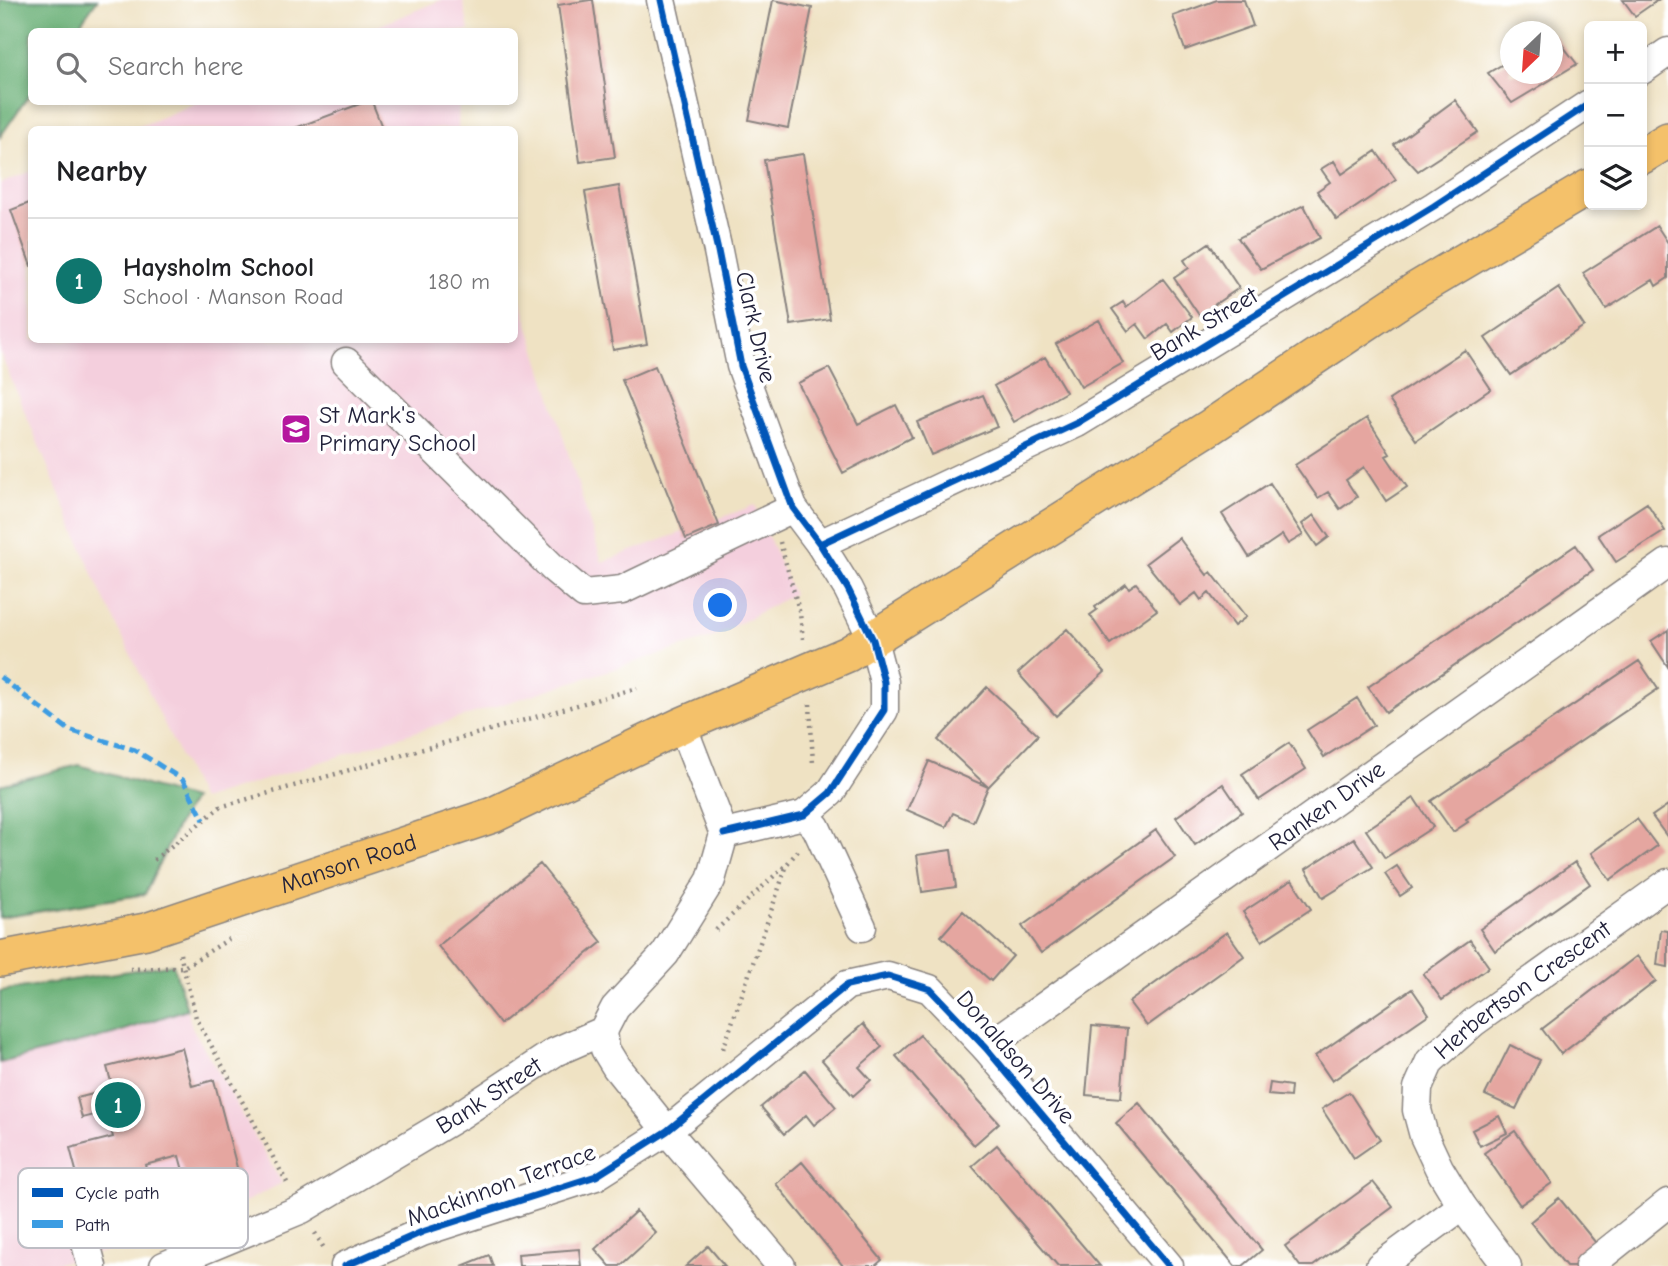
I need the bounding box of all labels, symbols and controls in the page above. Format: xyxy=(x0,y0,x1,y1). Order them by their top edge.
north arrow xyxy=(1500,21,1563,84)
map controls xyxy=(1584,21,1647,210)
button: + xyxy=(1584,21,1647,84)
search box xyxy=(28,28,518,105)
icon: search xyxy=(52,48,90,86)
text: Search here xyxy=(108,52,243,82)
button: − xyxy=(1584,84,1647,147)
button: layers xyxy=(1584,147,1647,210)
text: Nearby xyxy=(56,154,147,189)
text: Haysholm School xyxy=(123,253,314,283)
text: 1 xyxy=(74,268,84,295)
text: 180 m xyxy=(428,268,490,295)
street label: Clark Drive xyxy=(730,269,782,385)
street label: Bank Street xyxy=(1145,280,1264,367)
text: School · Manson Road xyxy=(123,283,343,310)
place label: St Mark's Primary School xyxy=(319,401,476,457)
school or university icon: St Mark's Primary School xyxy=(279,412,313,446)
your location xyxy=(703,588,737,622)
street label: Ranken Drive xyxy=(1263,755,1390,857)
street label: Manson Road xyxy=(277,828,420,899)
street label: Herbertson Crescent xyxy=(1428,914,1617,1065)
street label: Donaldson Drive xyxy=(951,985,1081,1129)
street label: Bank Street xyxy=(431,1050,548,1140)
pin: 1 xyxy=(95,1079,141,1131)
street label: Mackinnon Terrace xyxy=(403,1138,599,1232)
legend xyxy=(18,1168,248,1248)
text: Cycle path xyxy=(75,1182,160,1204)
text: Path xyxy=(75,1214,110,1236)

